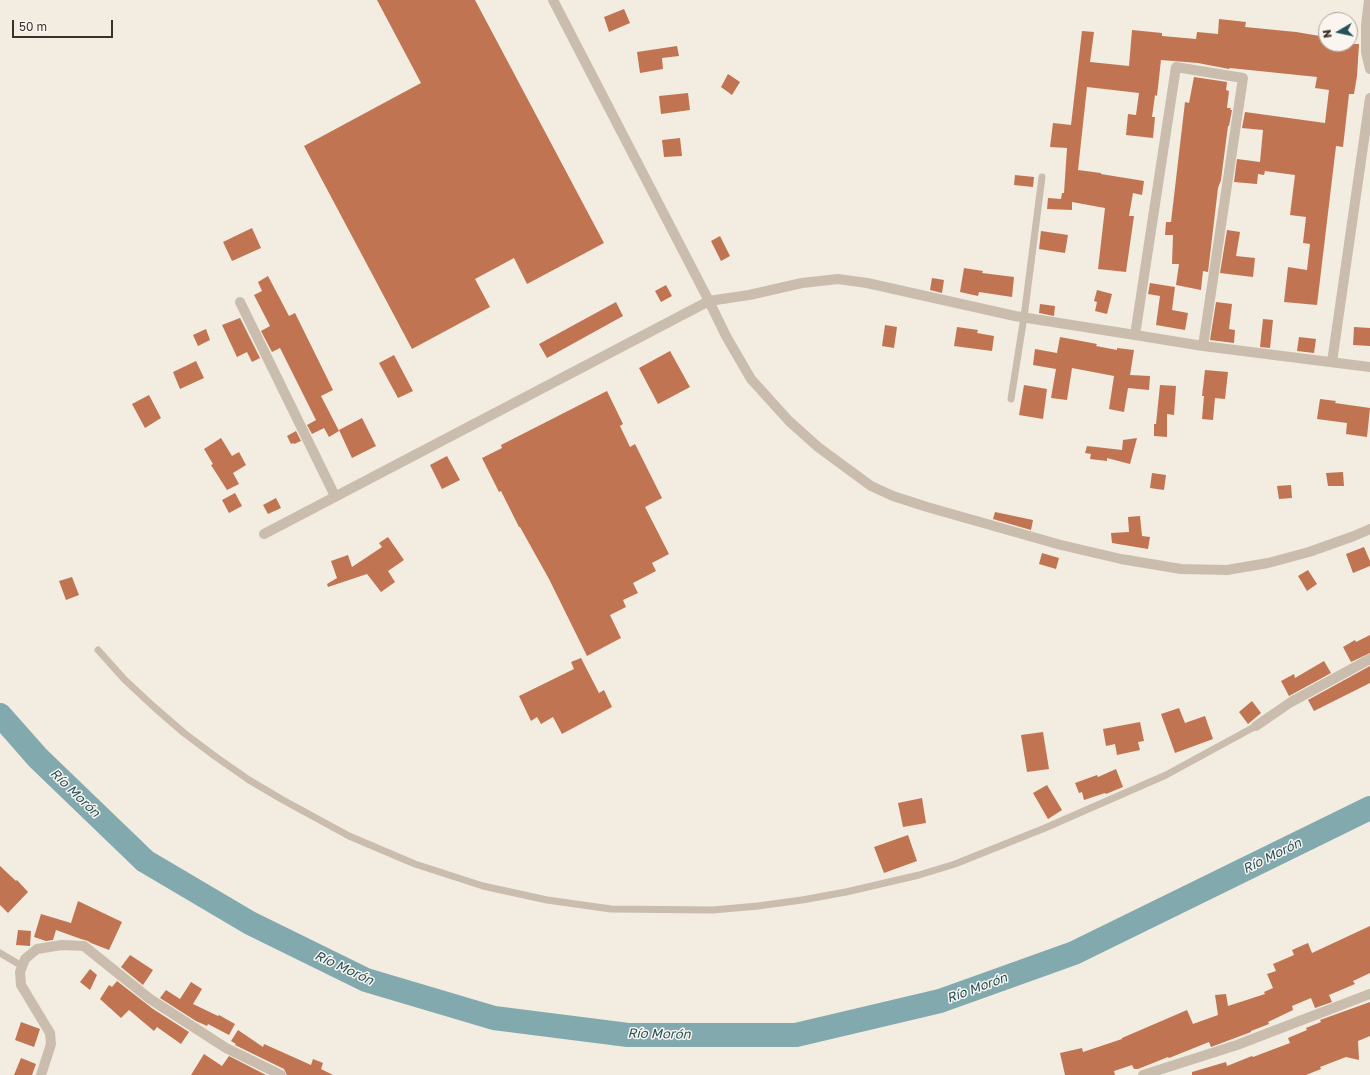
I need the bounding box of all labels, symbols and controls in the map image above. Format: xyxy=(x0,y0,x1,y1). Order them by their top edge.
scale bar xyxy=(14,12,115,38)
north arrow xyxy=(1318,12,1358,52)
text: 50 m xyxy=(19,19,47,34)
text: N xyxy=(1320,29,1334,39)
water label: Río Morón xyxy=(47,765,103,821)
water label: Río Morón xyxy=(1240,835,1304,877)
water label: Río Morón xyxy=(312,948,376,988)
water label: Río Morón xyxy=(945,970,1009,1006)
water label: Río Morón xyxy=(627,1026,691,1042)

